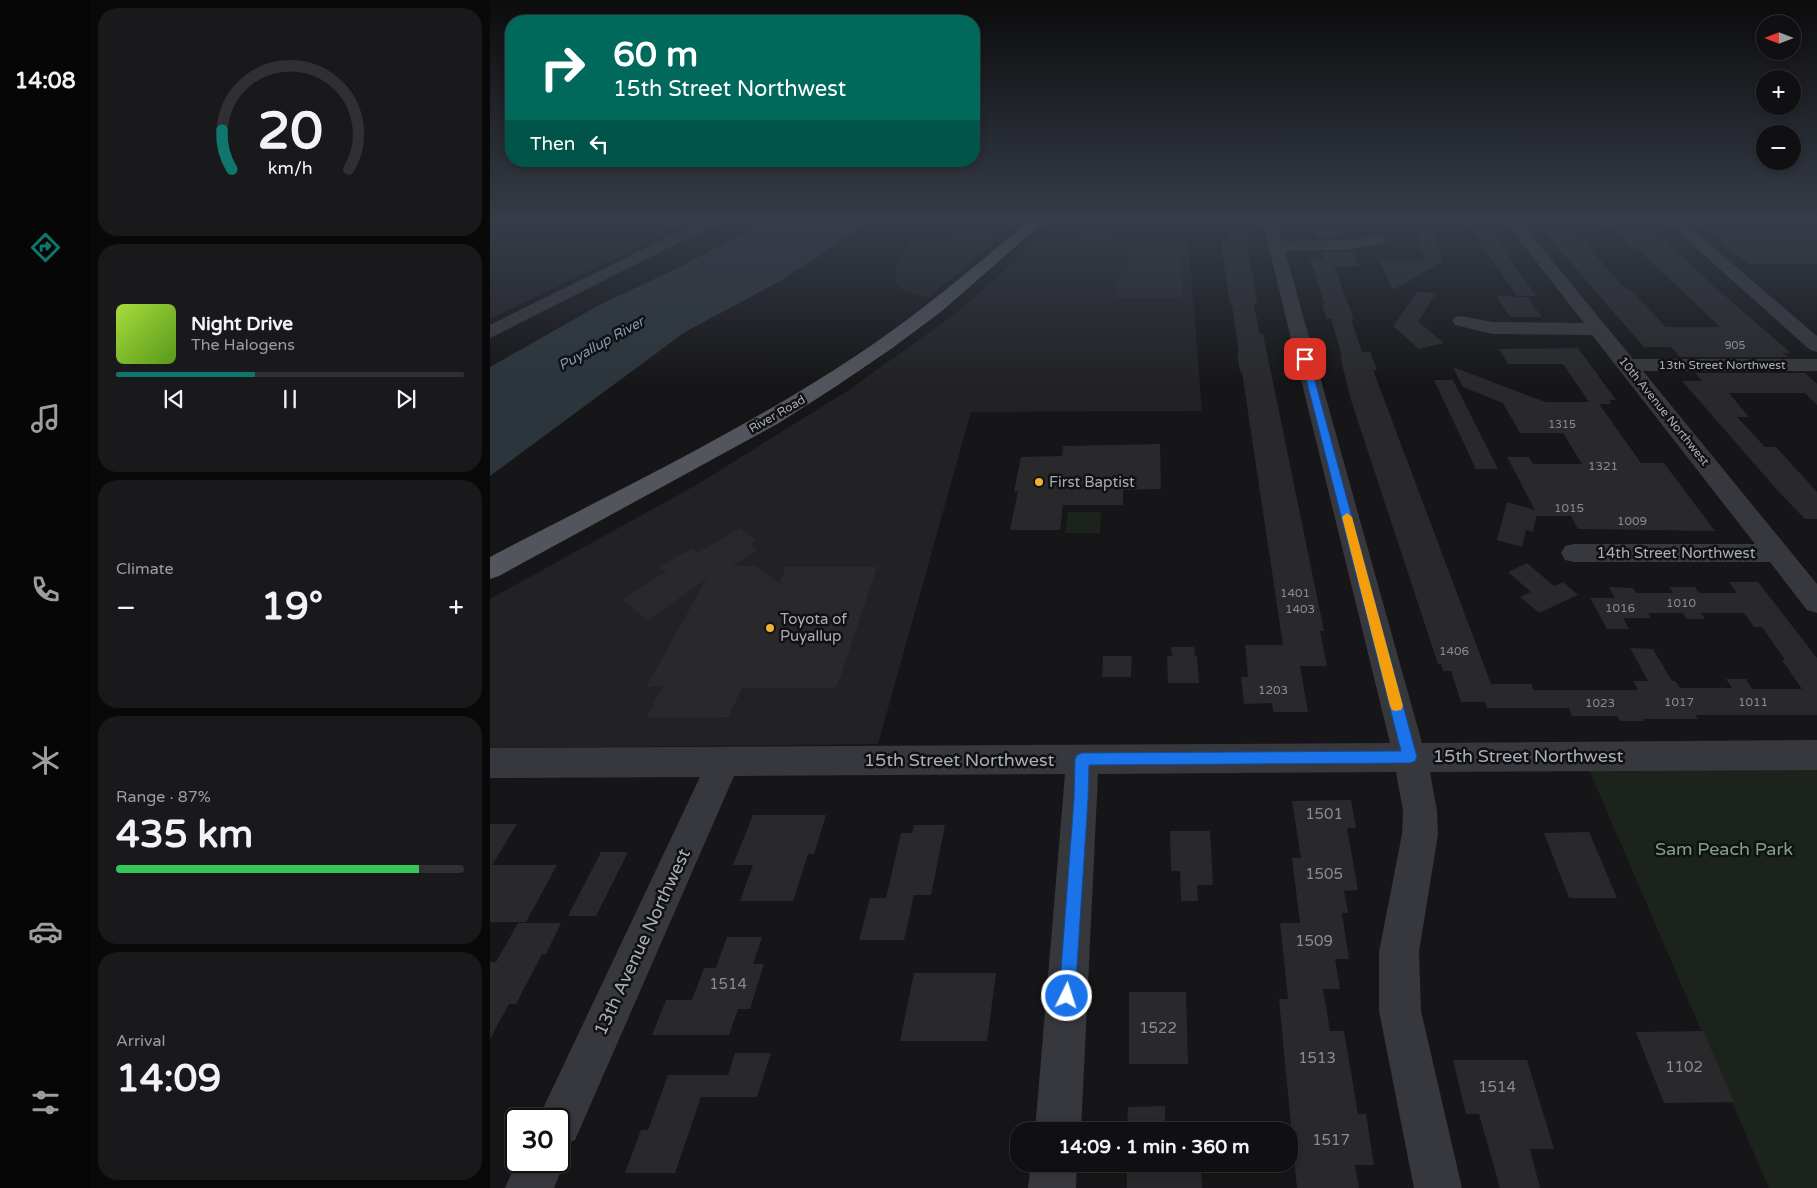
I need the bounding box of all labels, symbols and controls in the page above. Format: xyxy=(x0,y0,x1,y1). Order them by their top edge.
north arrow xyxy=(1756,15,1801,60)
map controls xyxy=(1756,15,1801,170)
text: 60 m xyxy=(613,34,698,76)
icon: right xyxy=(530,35,595,100)
text: 14:08 xyxy=(15,68,75,94)
button: + xyxy=(1756,70,1801,115)
text: 15th Street Northwest xyxy=(613,76,846,102)
text: 20 xyxy=(257,100,323,163)
button: − xyxy=(1756,125,1801,170)
icon: left xyxy=(585,130,613,158)
text: Then xyxy=(530,133,575,155)
text: km/h xyxy=(268,158,312,179)
icon: directions xyxy=(28,230,63,265)
water label: Puyallup River xyxy=(556,312,648,374)
text: Night Drive xyxy=(191,313,293,335)
text: The Halogens xyxy=(191,335,295,355)
pin xyxy=(1284,338,1326,380)
house number: 905 xyxy=(1725,339,1745,352)
icon: arrive xyxy=(1291,345,1319,373)
street label: 10th Avenue Northwest xyxy=(1616,354,1712,468)
street label: 13th Street Northwest xyxy=(1658,358,1786,372)
icon: previous xyxy=(160,385,188,413)
icon: pause xyxy=(276,385,304,413)
icon: next xyxy=(392,385,420,413)
street label: River Road xyxy=(746,392,808,436)
icon: music xyxy=(28,401,63,436)
house number: 1315 xyxy=(1548,418,1576,431)
house number: 1321 xyxy=(1588,459,1618,473)
place label: First Baptist xyxy=(1049,473,1135,491)
marker: First Baptist xyxy=(1033,476,1045,488)
house number: 1015 xyxy=(1554,501,1584,515)
house number: 1009 xyxy=(1617,514,1647,528)
street label: 14th Street Northwest xyxy=(1597,544,1756,562)
text: Climate xyxy=(116,559,174,579)
icon: phone xyxy=(28,572,63,607)
text: 19° xyxy=(261,584,323,630)
house number: 1401 xyxy=(1280,586,1310,600)
text: − xyxy=(116,591,136,625)
text: + xyxy=(448,591,464,625)
house number: 1010 xyxy=(1666,596,1697,610)
house number: 1016 xyxy=(1605,601,1635,615)
house number: 1403 xyxy=(1285,602,1315,616)
place label: Toyota of Puyallup xyxy=(780,610,847,645)
marker: Toyota of Puyallup xyxy=(764,622,776,634)
house number: 1406 xyxy=(1439,644,1469,658)
house number: 1203 xyxy=(1258,683,1288,697)
house number: 1017 xyxy=(1664,695,1694,709)
house number: 1011 xyxy=(1738,695,1768,709)
house number: 1023 xyxy=(1585,696,1615,710)
icon: climate xyxy=(28,743,63,778)
street label: 15th Street Northwest xyxy=(1433,745,1623,767)
street label: 15th Street Northwest xyxy=(864,749,1054,771)
text: Range · 87% xyxy=(116,787,211,807)
house number: 1501 xyxy=(1305,805,1343,823)
text: 435 km xyxy=(116,812,253,858)
park label: Sam Peach Park xyxy=(1655,838,1793,860)
street label: 13th Avenue Northwest xyxy=(589,845,695,1039)
house number: 1505 xyxy=(1305,865,1343,883)
icon: car xyxy=(28,914,63,949)
house number: 1509 xyxy=(1295,932,1333,950)
position arrow xyxy=(1040,969,1092,1021)
house number: 1514 xyxy=(709,975,747,993)
house number: 1522 xyxy=(1139,1019,1177,1037)
text: Arrival xyxy=(116,1031,165,1051)
house number: 1513 xyxy=(1298,1049,1336,1067)
text: 14:09 xyxy=(116,1056,221,1102)
house number: 1102 xyxy=(1665,1058,1703,1076)
house number: 1514 xyxy=(1478,1078,1516,1096)
icon: filters xyxy=(28,1085,63,1120)
speed limit sign: 30 xyxy=(505,1108,570,1173)
house number: 1517 xyxy=(1312,1131,1350,1149)
text: 14:09 · 1 min · 360 m xyxy=(1058,1136,1250,1158)

